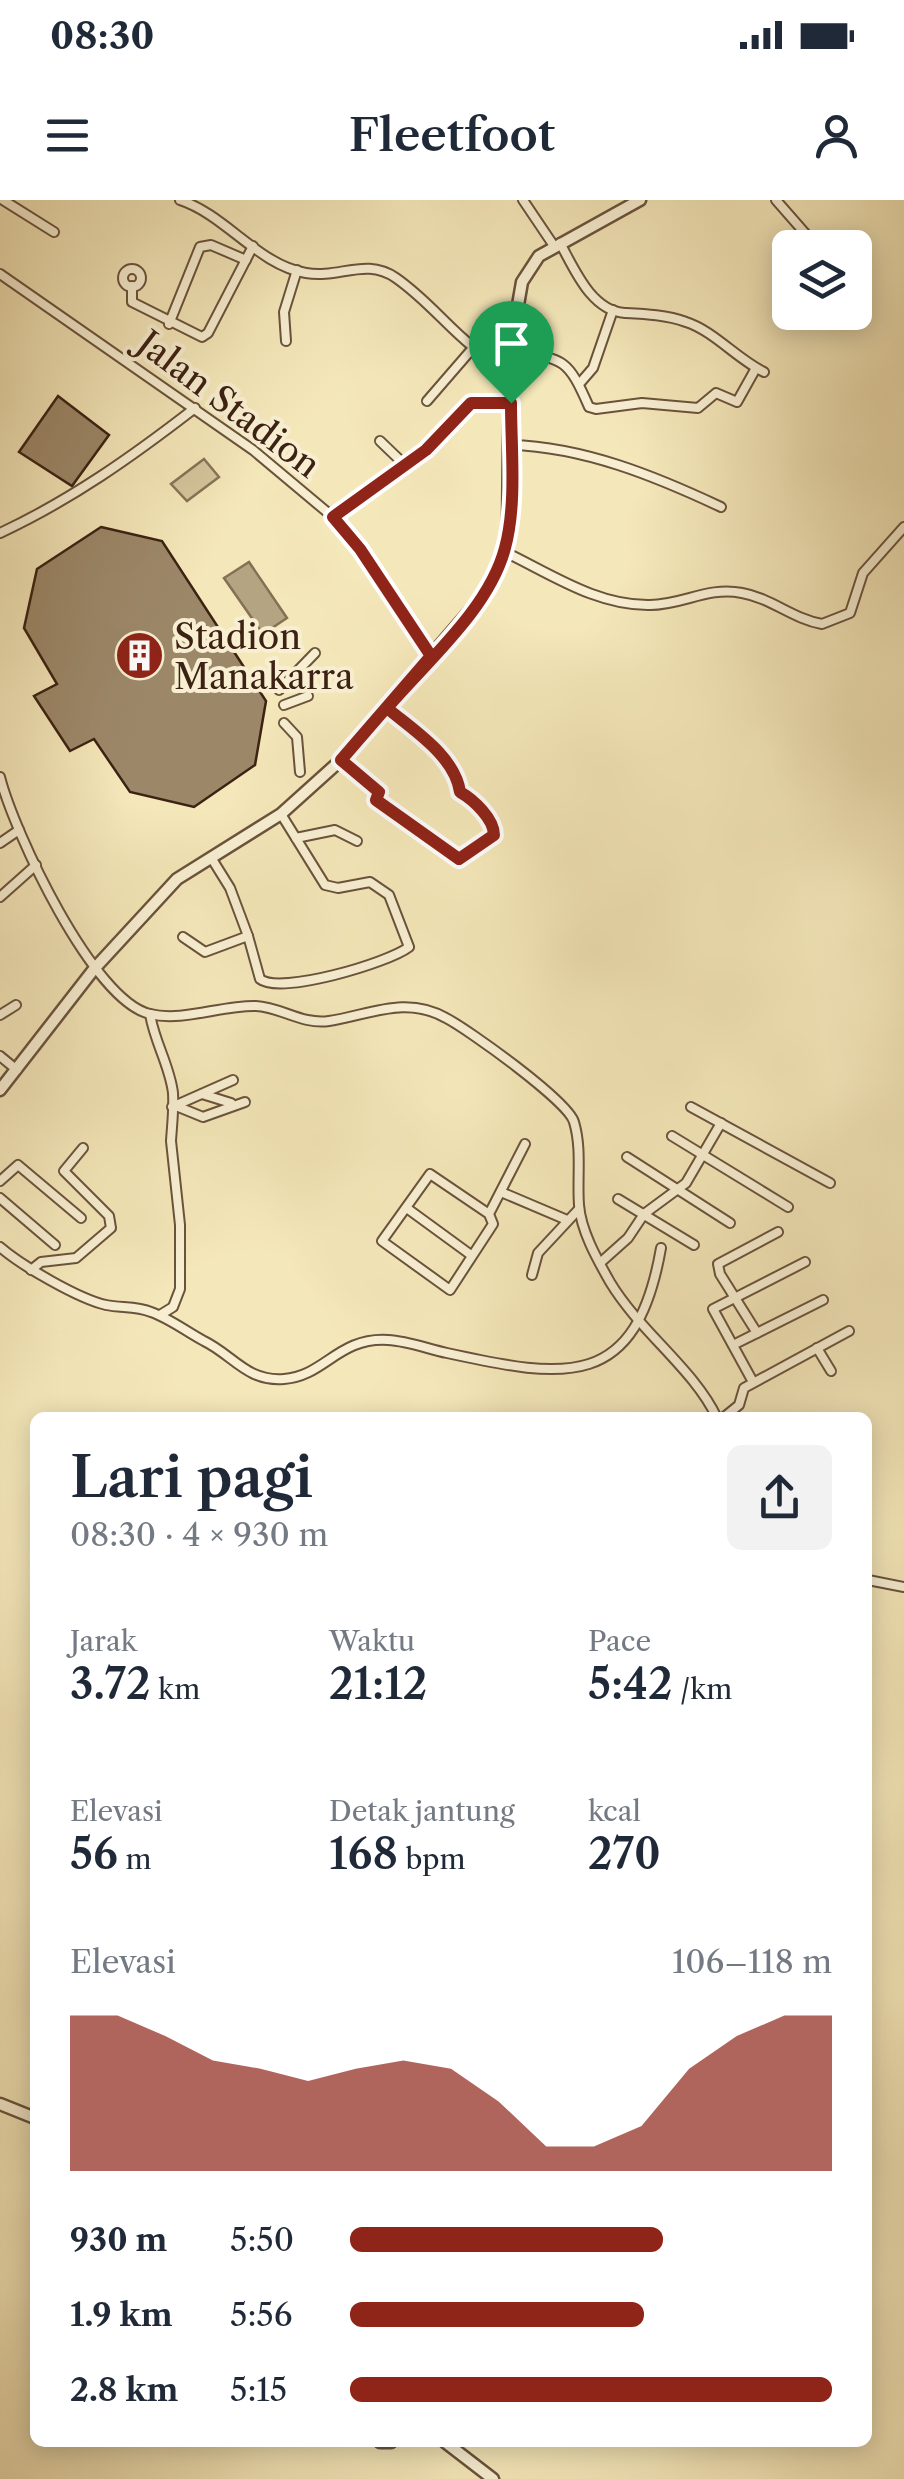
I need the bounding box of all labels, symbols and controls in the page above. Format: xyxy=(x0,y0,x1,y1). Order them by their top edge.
text: 08:30 xyxy=(50,12,155,59)
text: Fleetfoot xyxy=(349,107,555,163)
icon: menu xyxy=(40,108,95,163)
icon: person xyxy=(809,108,864,163)
map controls xyxy=(772,230,872,330)
button: layers xyxy=(772,230,872,330)
pin xyxy=(469,301,554,404)
icon: arrive xyxy=(484,316,539,371)
street label: Jalan Stadion xyxy=(125,318,329,487)
place label: Stadion Manakarra xyxy=(174,615,354,698)
building icon: Stadion Manakarra xyxy=(113,630,165,682)
text: Lari pagi xyxy=(70,1444,313,1511)
button: share xyxy=(727,1445,832,1550)
text: 08:30 · 4 × 930 m xyxy=(70,1515,328,1554)
text: Jarak xyxy=(70,1624,137,1658)
text: Waktu xyxy=(329,1624,415,1658)
text: Pace xyxy=(588,1624,651,1658)
text: 3.72 xyxy=(70,1658,151,1710)
text: 21:12 xyxy=(329,1658,427,1710)
text: 5:42 xyxy=(588,1658,673,1710)
text: km xyxy=(151,1672,200,1706)
text: /km xyxy=(673,1672,732,1706)
text: Elevasi xyxy=(70,1794,163,1828)
text: Detak jantung xyxy=(329,1794,515,1828)
text: kcal xyxy=(588,1794,641,1828)
text: 56 xyxy=(70,1828,118,1880)
text: 168 xyxy=(329,1828,398,1880)
text: 270 xyxy=(588,1828,661,1880)
text: m xyxy=(118,1842,152,1876)
text: bpm xyxy=(398,1842,466,1876)
text: Elevasi xyxy=(70,1942,176,1981)
text: 106–118 m xyxy=(672,1942,832,1981)
text: 930 m xyxy=(70,2220,167,2259)
text: 5:50 xyxy=(230,2220,294,2259)
text: 1.9 km xyxy=(70,2295,173,2334)
text: 5:56 xyxy=(230,2295,292,2334)
text: 2.8 km xyxy=(70,2370,178,2409)
text: 5:15 xyxy=(230,2370,287,2409)

